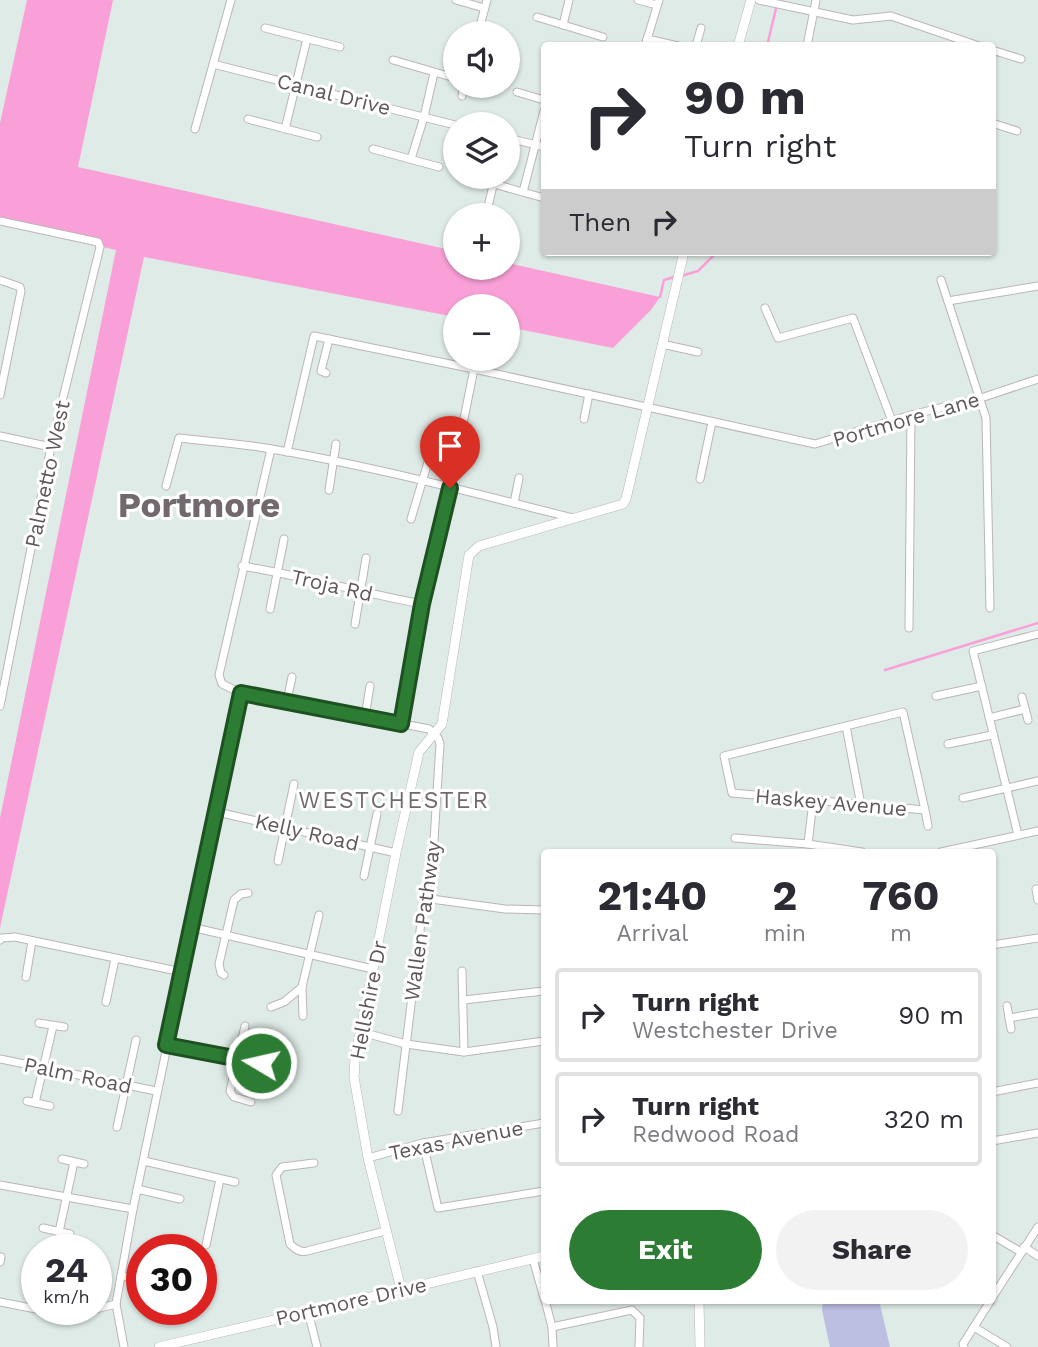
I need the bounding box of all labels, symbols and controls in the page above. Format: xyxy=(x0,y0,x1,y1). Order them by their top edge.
map controls xyxy=(443,21,520,371)
button: sound xyxy=(443,21,520,98)
street label: Canal Drive xyxy=(275,68,393,120)
text: 90 m xyxy=(684,68,806,126)
icon: right xyxy=(569,70,660,161)
button: layers xyxy=(443,112,520,189)
text: Turn right xyxy=(684,127,836,165)
button: + xyxy=(443,203,520,280)
icon: right xyxy=(645,203,683,241)
text: Then xyxy=(569,207,631,237)
button: − xyxy=(443,294,520,371)
street label: Portmore Lane xyxy=(830,386,982,452)
street label: Palmetto West xyxy=(19,398,75,550)
pin xyxy=(420,416,480,488)
icon: arrive xyxy=(431,427,469,465)
district label: Portmore xyxy=(118,484,280,526)
street label: Troja Rd xyxy=(289,563,375,607)
street label: Haskey Avenue xyxy=(754,783,908,821)
district label: WESTCHESTER xyxy=(298,787,490,814)
street label: Kelly Road xyxy=(253,808,361,856)
street label: Wallen Pathway xyxy=(398,839,446,1003)
text: 21:40 xyxy=(597,871,707,920)
text: 2 xyxy=(772,871,797,920)
text: 760 xyxy=(862,871,940,920)
text: Arrival xyxy=(616,920,688,947)
text: min xyxy=(764,920,806,947)
text: m xyxy=(890,920,912,947)
street label: Hellshire Dr xyxy=(344,938,392,1062)
text: Turn right xyxy=(632,987,759,1017)
icon: right xyxy=(573,996,611,1034)
text: 90 m xyxy=(898,1000,964,1030)
text: Westchester Drive xyxy=(632,1017,838,1044)
position arrow xyxy=(224,1026,298,1100)
street label: Palm Road xyxy=(22,1051,134,1099)
text: Turn right xyxy=(632,1091,759,1121)
icon: right xyxy=(573,1100,611,1138)
text: 320 m xyxy=(884,1104,964,1134)
street label: Texas Avenue xyxy=(387,1115,525,1165)
text: Redwood Road xyxy=(632,1121,799,1148)
button: Exit xyxy=(569,1210,762,1290)
button: Share xyxy=(776,1210,968,1290)
speed limit sign: 30 xyxy=(126,1234,217,1325)
text: 24 xyxy=(45,1249,88,1291)
street label: Portmore Drive xyxy=(273,1271,429,1331)
text: km/h xyxy=(43,1286,90,1307)

